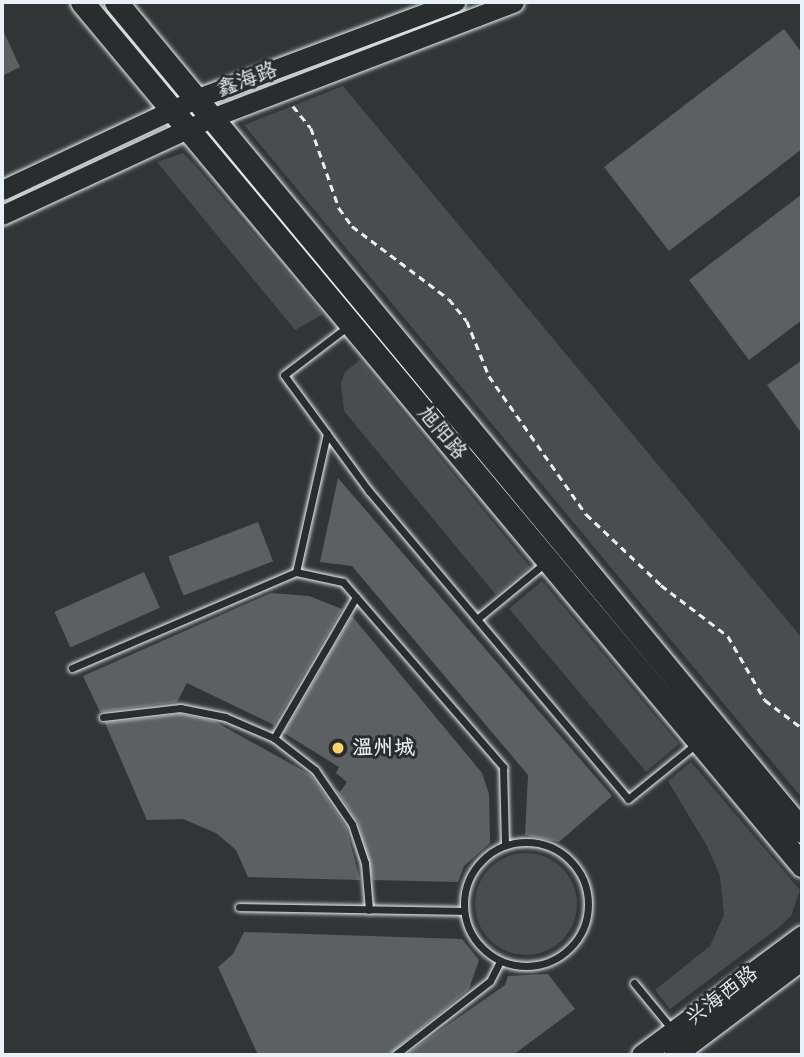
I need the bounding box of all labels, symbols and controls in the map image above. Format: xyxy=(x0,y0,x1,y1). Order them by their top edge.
street label: 鑫海路 xyxy=(213,57,281,103)
street label: 旭阳路 xyxy=(412,401,472,465)
place label: 温州城 xyxy=(352,735,415,761)
marker: 温州城 xyxy=(330,740,346,756)
street label: 兴海西路 xyxy=(681,961,763,1031)

